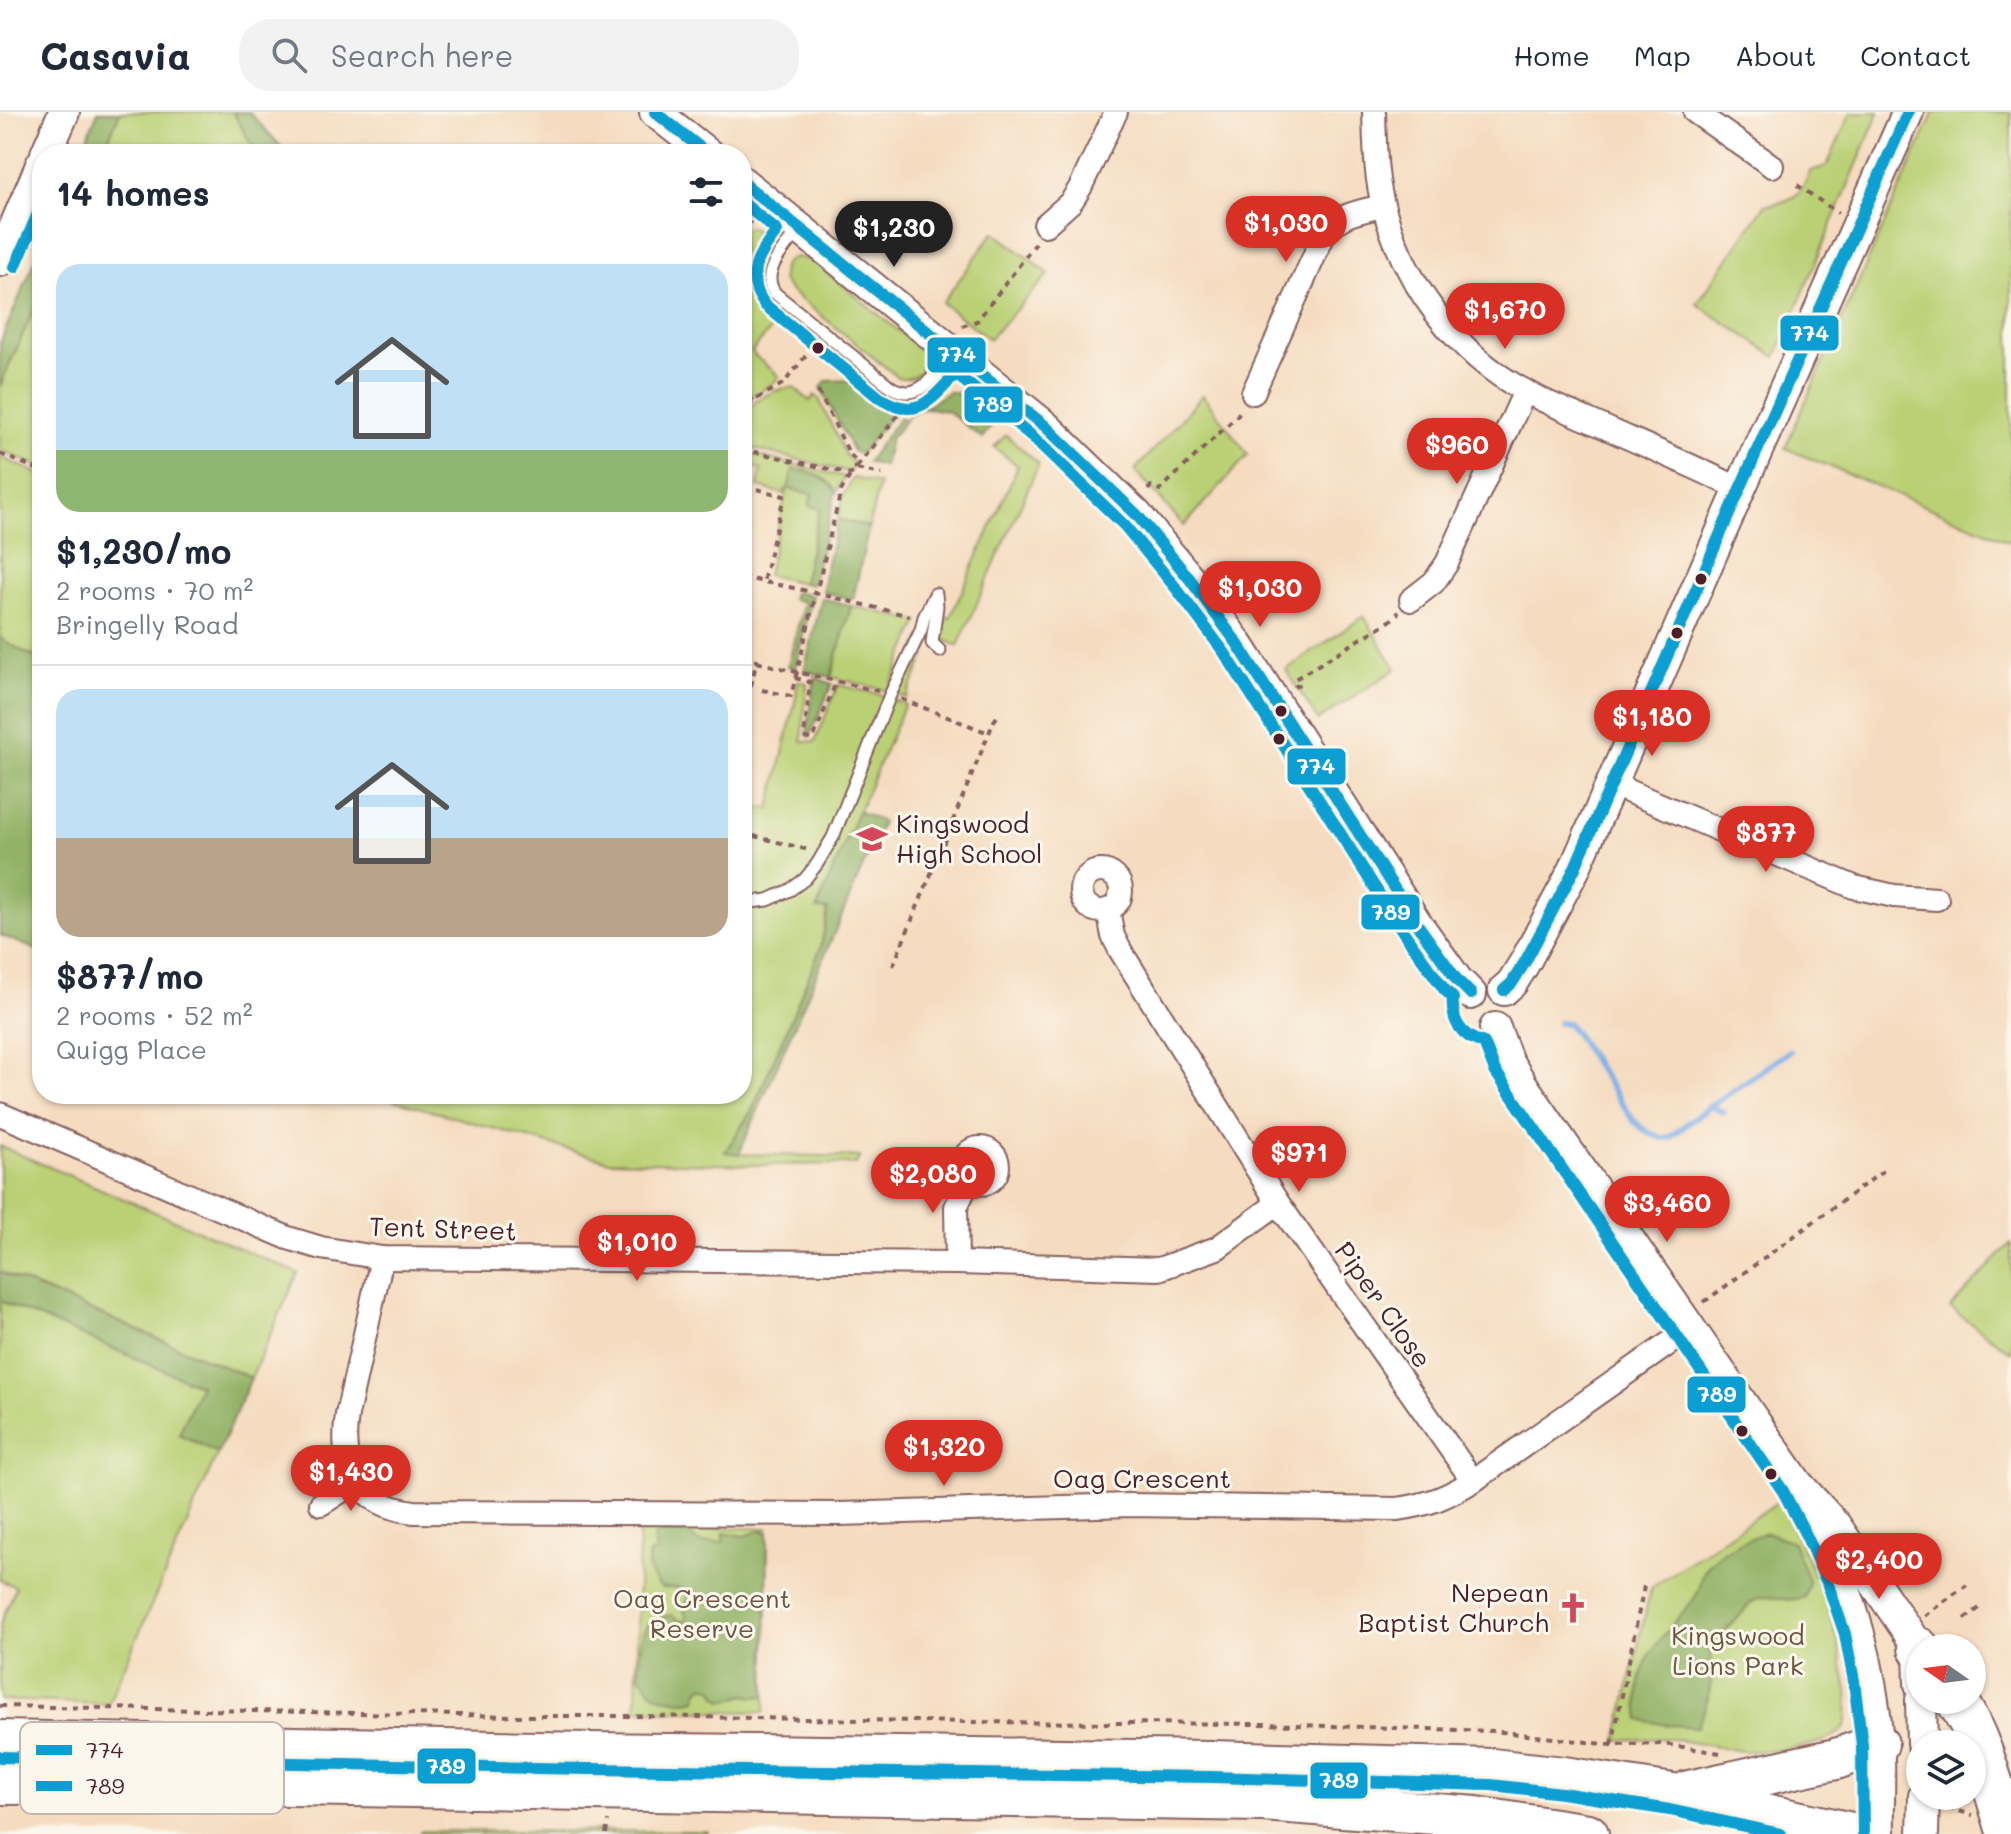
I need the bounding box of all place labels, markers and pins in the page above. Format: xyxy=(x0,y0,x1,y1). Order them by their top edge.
pin: $1,030 xyxy=(1221,196,1351,264)
pin: $1,230 xyxy=(829,201,959,269)
pin: $1,670 xyxy=(1440,283,1570,351)
unlabelled marker xyxy=(810,340,826,356)
pin: $960 xyxy=(1410,418,1504,486)
pin: $1,030 xyxy=(1195,561,1325,629)
unlabelled marker xyxy=(1693,571,1709,587)
unlabelled marker xyxy=(1669,625,1685,641)
pin: $1,180 xyxy=(1587,690,1717,758)
unlabelled marker xyxy=(1273,703,1289,719)
unlabelled marker xyxy=(1271,731,1287,747)
place label: Kingswood High School xyxy=(896,806,1043,870)
pin: $877 xyxy=(1719,806,1813,874)
school or university icon: Kingswood High School xyxy=(855,822,889,856)
pin: $971 xyxy=(1252,1126,1346,1194)
pin: $2,080 xyxy=(868,1147,998,1215)
pin: $3,460 xyxy=(1602,1176,1732,1244)
pin: $1,010 xyxy=(572,1215,702,1283)
pin: $1,320 xyxy=(879,1420,1009,1488)
unlabelled marker xyxy=(1734,1423,1750,1439)
pin: $1,430 xyxy=(286,1445,416,1513)
unlabelled marker xyxy=(1763,1466,1779,1482)
pin: $2,400 xyxy=(1814,1533,1944,1601)
place label: Nepean Baptist Church xyxy=(1358,1575,1549,1639)
church icon: Nepean Baptist Church xyxy=(1556,1591,1590,1625)

